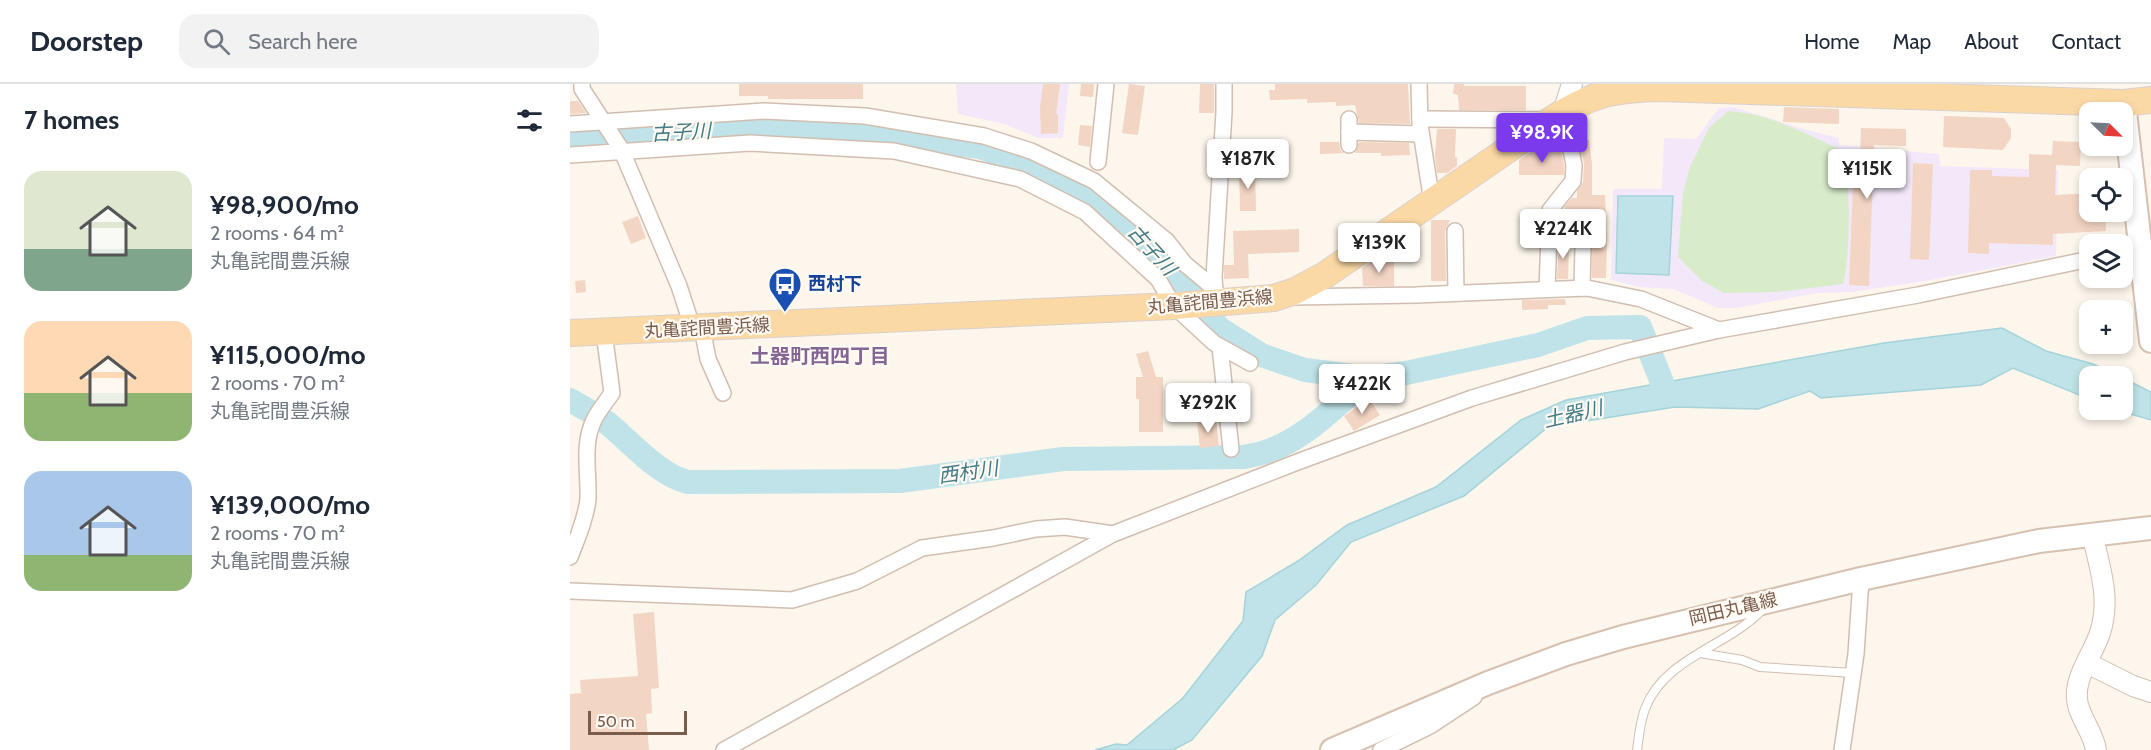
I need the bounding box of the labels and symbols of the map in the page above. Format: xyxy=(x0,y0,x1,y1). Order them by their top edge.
north arrow xyxy=(2079,102,2133,156)
pin: ¥98.9K xyxy=(1493,113,1591,164)
water label: 古子川 xyxy=(650,118,714,146)
pin: ¥187K xyxy=(1206,139,1290,190)
pin: ¥115K xyxy=(1825,149,1909,200)
pin: ¥224K xyxy=(1521,209,1605,260)
water label: 古子川 xyxy=(1123,220,1182,282)
pin: ¥139K xyxy=(1337,223,1421,274)
bus stop icon: 西村下 xyxy=(767,266,803,313)
place label: 西村下 xyxy=(808,273,862,295)
street label: 丸亀詫間豊浜線 xyxy=(1146,286,1274,318)
street label: 丸亀詫間豊浜線 xyxy=(644,314,770,342)
district label: 土器町西四丁目 xyxy=(750,344,890,368)
pin: ¥422K xyxy=(1320,364,1404,415)
pin: ¥292K xyxy=(1166,383,1250,434)
water label: 土器川 xyxy=(1541,395,1607,432)
water label: 西村川 xyxy=(937,456,1001,488)
street label: 岡田丸亀線 xyxy=(1687,588,1779,630)
scale bar xyxy=(588,708,687,736)

